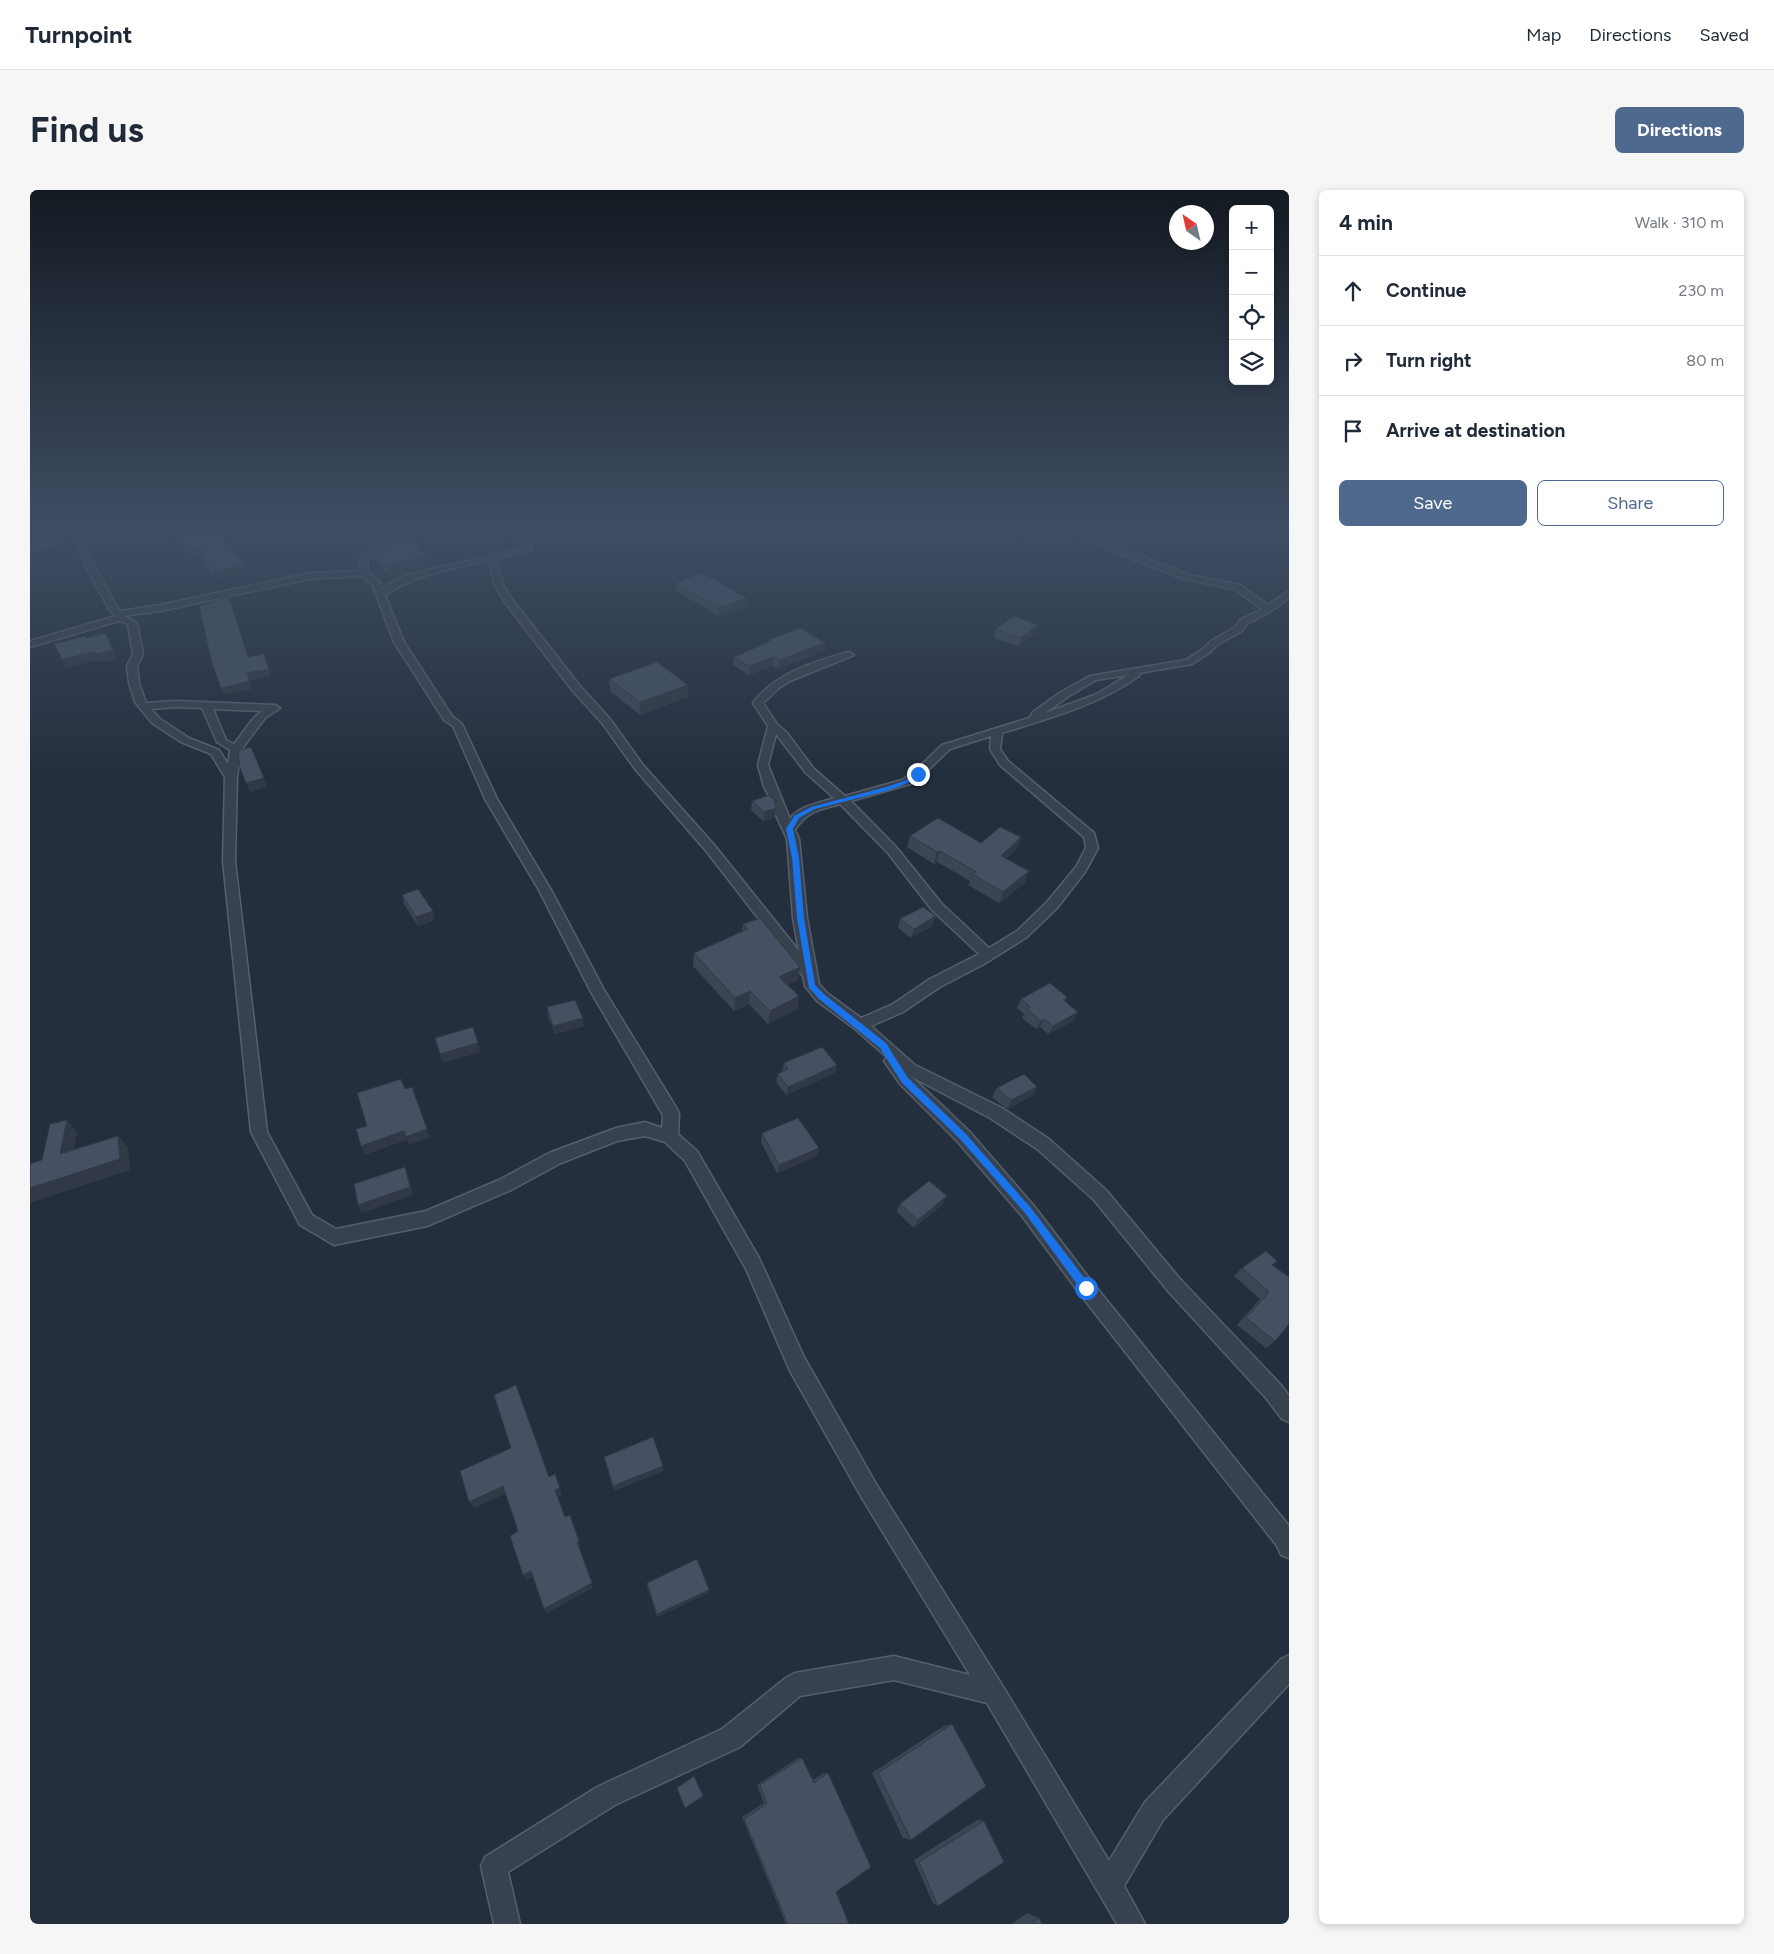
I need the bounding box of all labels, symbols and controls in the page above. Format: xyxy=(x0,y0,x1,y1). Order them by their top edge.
text: Turnpoint xyxy=(25,20,132,49)
text: Map xyxy=(1526,24,1561,46)
text: Directions xyxy=(1589,24,1671,46)
text: Saved xyxy=(1699,24,1749,46)
button: Directions xyxy=(1615,107,1744,153)
text: Find us xyxy=(30,109,144,151)
north arrow xyxy=(1169,205,1214,250)
map controls xyxy=(1229,205,1274,385)
button: + xyxy=(1229,205,1274,250)
text: 4 min xyxy=(1339,210,1393,235)
text: Walk · 310 m xyxy=(1635,213,1724,232)
button: − xyxy=(1229,250,1274,295)
icon: ahead xyxy=(1339,277,1367,305)
text: Continue xyxy=(1386,279,1466,302)
text: 230 m xyxy=(1679,281,1724,300)
button: locate xyxy=(1229,295,1274,340)
button: layers xyxy=(1229,340,1274,385)
icon: right xyxy=(1339,347,1367,375)
text: Turn right xyxy=(1386,349,1472,372)
text: 80 m xyxy=(1686,351,1724,370)
icon: arrive xyxy=(1339,417,1367,445)
text: Arrive at destination xyxy=(1386,419,1565,442)
button: Save xyxy=(1339,480,1527,526)
button: Share xyxy=(1537,480,1724,526)
route end xyxy=(907,763,930,786)
route start xyxy=(1075,1277,1098,1300)

